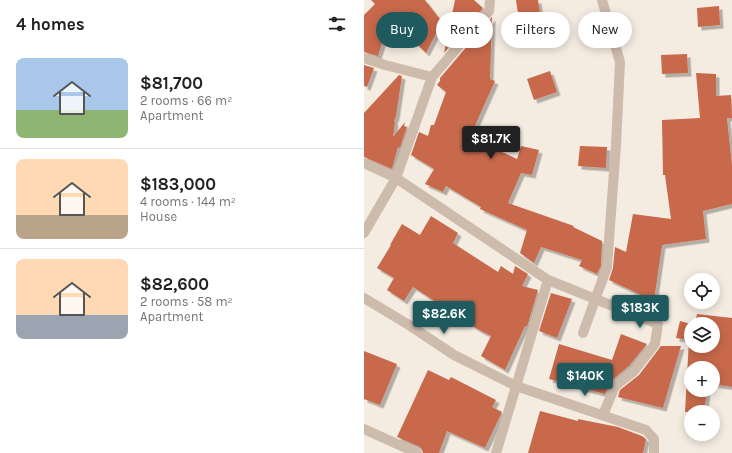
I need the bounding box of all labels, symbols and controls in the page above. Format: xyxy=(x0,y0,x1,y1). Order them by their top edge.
chip: Buy xyxy=(376,12,428,48)
chip: Rent xyxy=(436,12,493,48)
chip: Filters xyxy=(501,12,570,48)
chip: New xyxy=(578,12,632,48)
icon: filters xyxy=(326,13,348,35)
text: 4 homes xyxy=(16,14,85,34)
text: $81,700 xyxy=(140,73,203,93)
icon: home xyxy=(48,74,96,122)
text: 2 rooms · 66 m² xyxy=(140,93,232,108)
text: Apartment xyxy=(140,108,203,123)
pin: $81.7K xyxy=(458,126,524,160)
text: $81.7K xyxy=(471,131,511,146)
text: $183,000 xyxy=(140,174,216,194)
icon: home xyxy=(48,175,96,223)
text: 4 rooms · 144 m² xyxy=(140,194,236,209)
text: House xyxy=(140,209,177,224)
map controls xyxy=(684,273,720,441)
button: locate xyxy=(684,273,720,309)
text: $82,600 xyxy=(140,274,209,294)
icon: home xyxy=(48,275,96,323)
text: 2 rooms · 58 m² xyxy=(140,294,233,309)
pin: $183K xyxy=(612,295,668,329)
text: $183K xyxy=(621,300,659,315)
pin: $82.6K xyxy=(411,301,477,335)
text: $82.6K xyxy=(422,306,466,321)
text: Apartment xyxy=(140,309,203,324)
button: layers xyxy=(684,317,720,353)
button: + xyxy=(684,361,720,397)
pin: $140K xyxy=(557,363,613,397)
text: $140K xyxy=(566,368,604,383)
button: − xyxy=(684,405,720,441)

